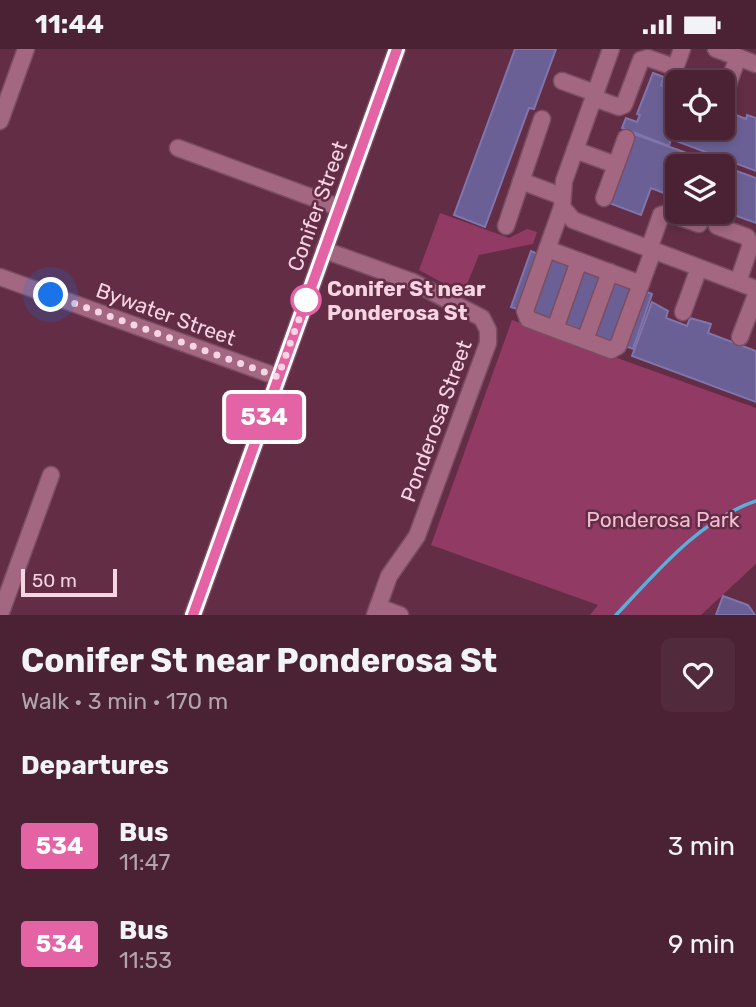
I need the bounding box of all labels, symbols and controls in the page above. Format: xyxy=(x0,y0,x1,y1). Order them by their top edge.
text: 11:44 xyxy=(35,9,104,40)
map controls xyxy=(665,70,735,224)
button: locate xyxy=(665,70,735,140)
street label: Conifer Street xyxy=(282,137,352,275)
button: layers xyxy=(665,154,735,224)
place label: Conifer St near Ponderosa St xyxy=(327,276,486,325)
your location xyxy=(33,277,68,312)
street label: Bywater Street xyxy=(93,277,239,351)
marker: Conifer St near Ponderosa St xyxy=(291,285,321,315)
street label: Ponderosa Street xyxy=(395,337,477,505)
line badge: 534 xyxy=(224,394,304,440)
text: 534 xyxy=(240,403,288,431)
park label: Ponderosa Park xyxy=(586,507,740,532)
scale bar xyxy=(21,566,117,598)
text: 50 m xyxy=(32,569,77,592)
button: heart xyxy=(661,638,735,712)
text: Conifer St near Ponderosa St xyxy=(21,641,497,680)
text: Walk · 3 min · 170 m xyxy=(21,687,228,715)
text: Departures xyxy=(21,750,169,781)
text: Bus xyxy=(119,817,168,848)
text: 3 min xyxy=(668,831,735,862)
text: 534 xyxy=(36,832,83,860)
text: 11:47 xyxy=(119,848,170,876)
text: Bus xyxy=(119,915,168,946)
text: 9 min xyxy=(668,929,735,960)
text: 534 xyxy=(36,930,83,958)
text: 11:53 xyxy=(119,946,172,974)

